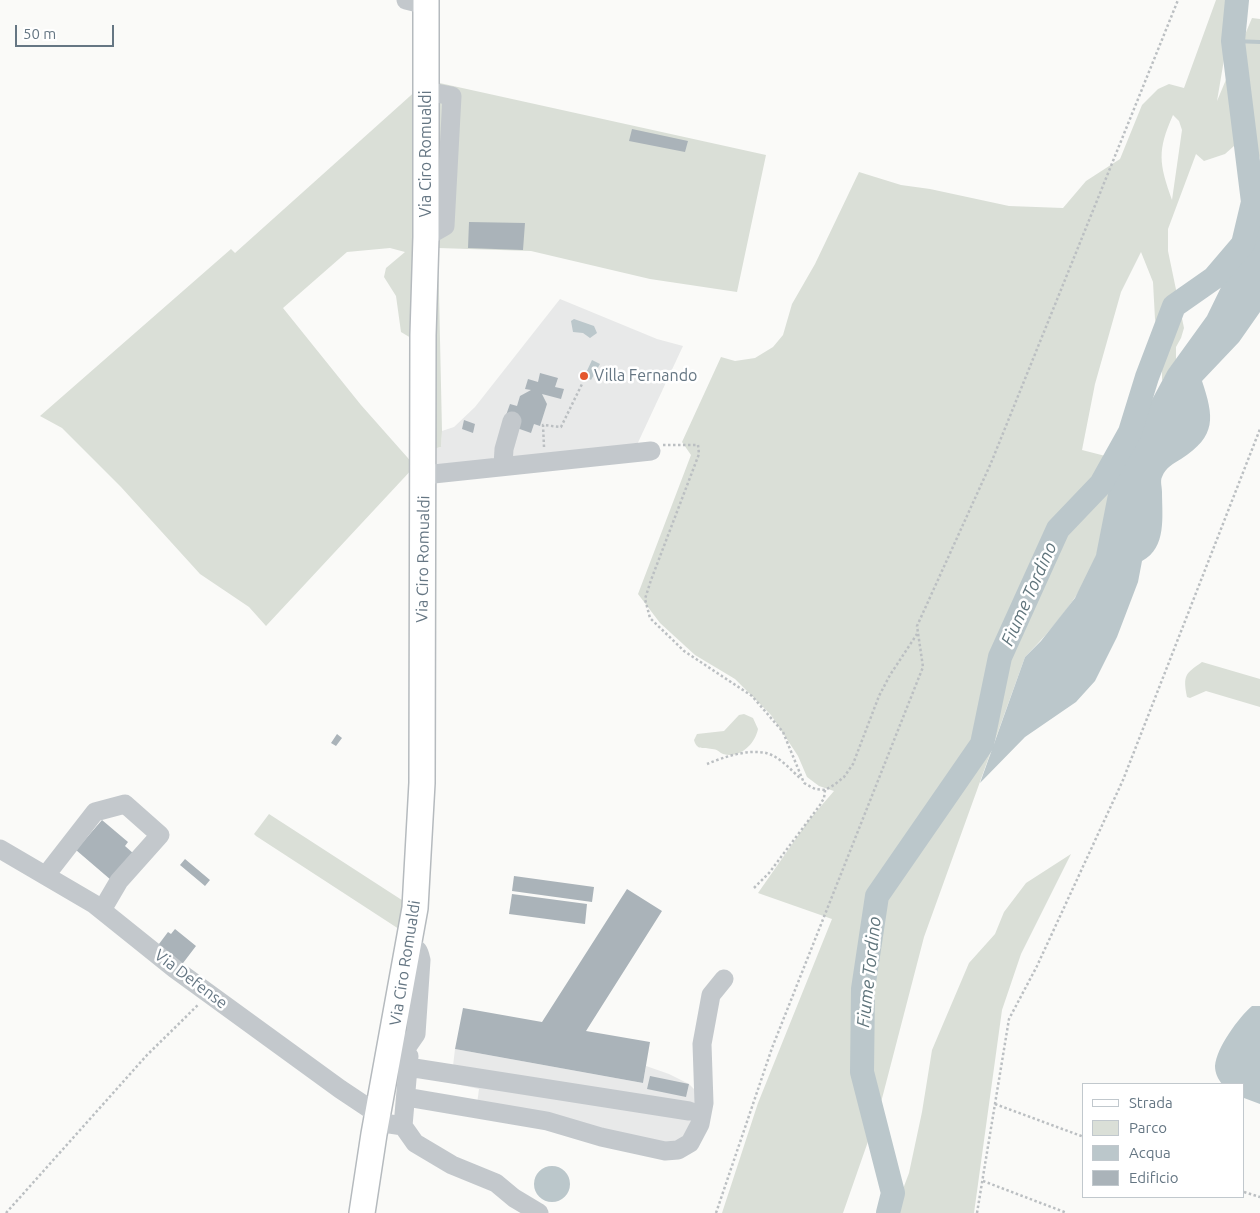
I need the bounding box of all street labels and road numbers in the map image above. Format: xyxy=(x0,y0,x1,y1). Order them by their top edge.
street label: Via Ciro Romualdi xyxy=(416,90,436,218)
street label: Via Ciro Romualdi xyxy=(412,495,434,623)
street label: Via Ciro Romualdi xyxy=(386,899,424,1027)
street label: Via Defense xyxy=(151,945,231,1013)

